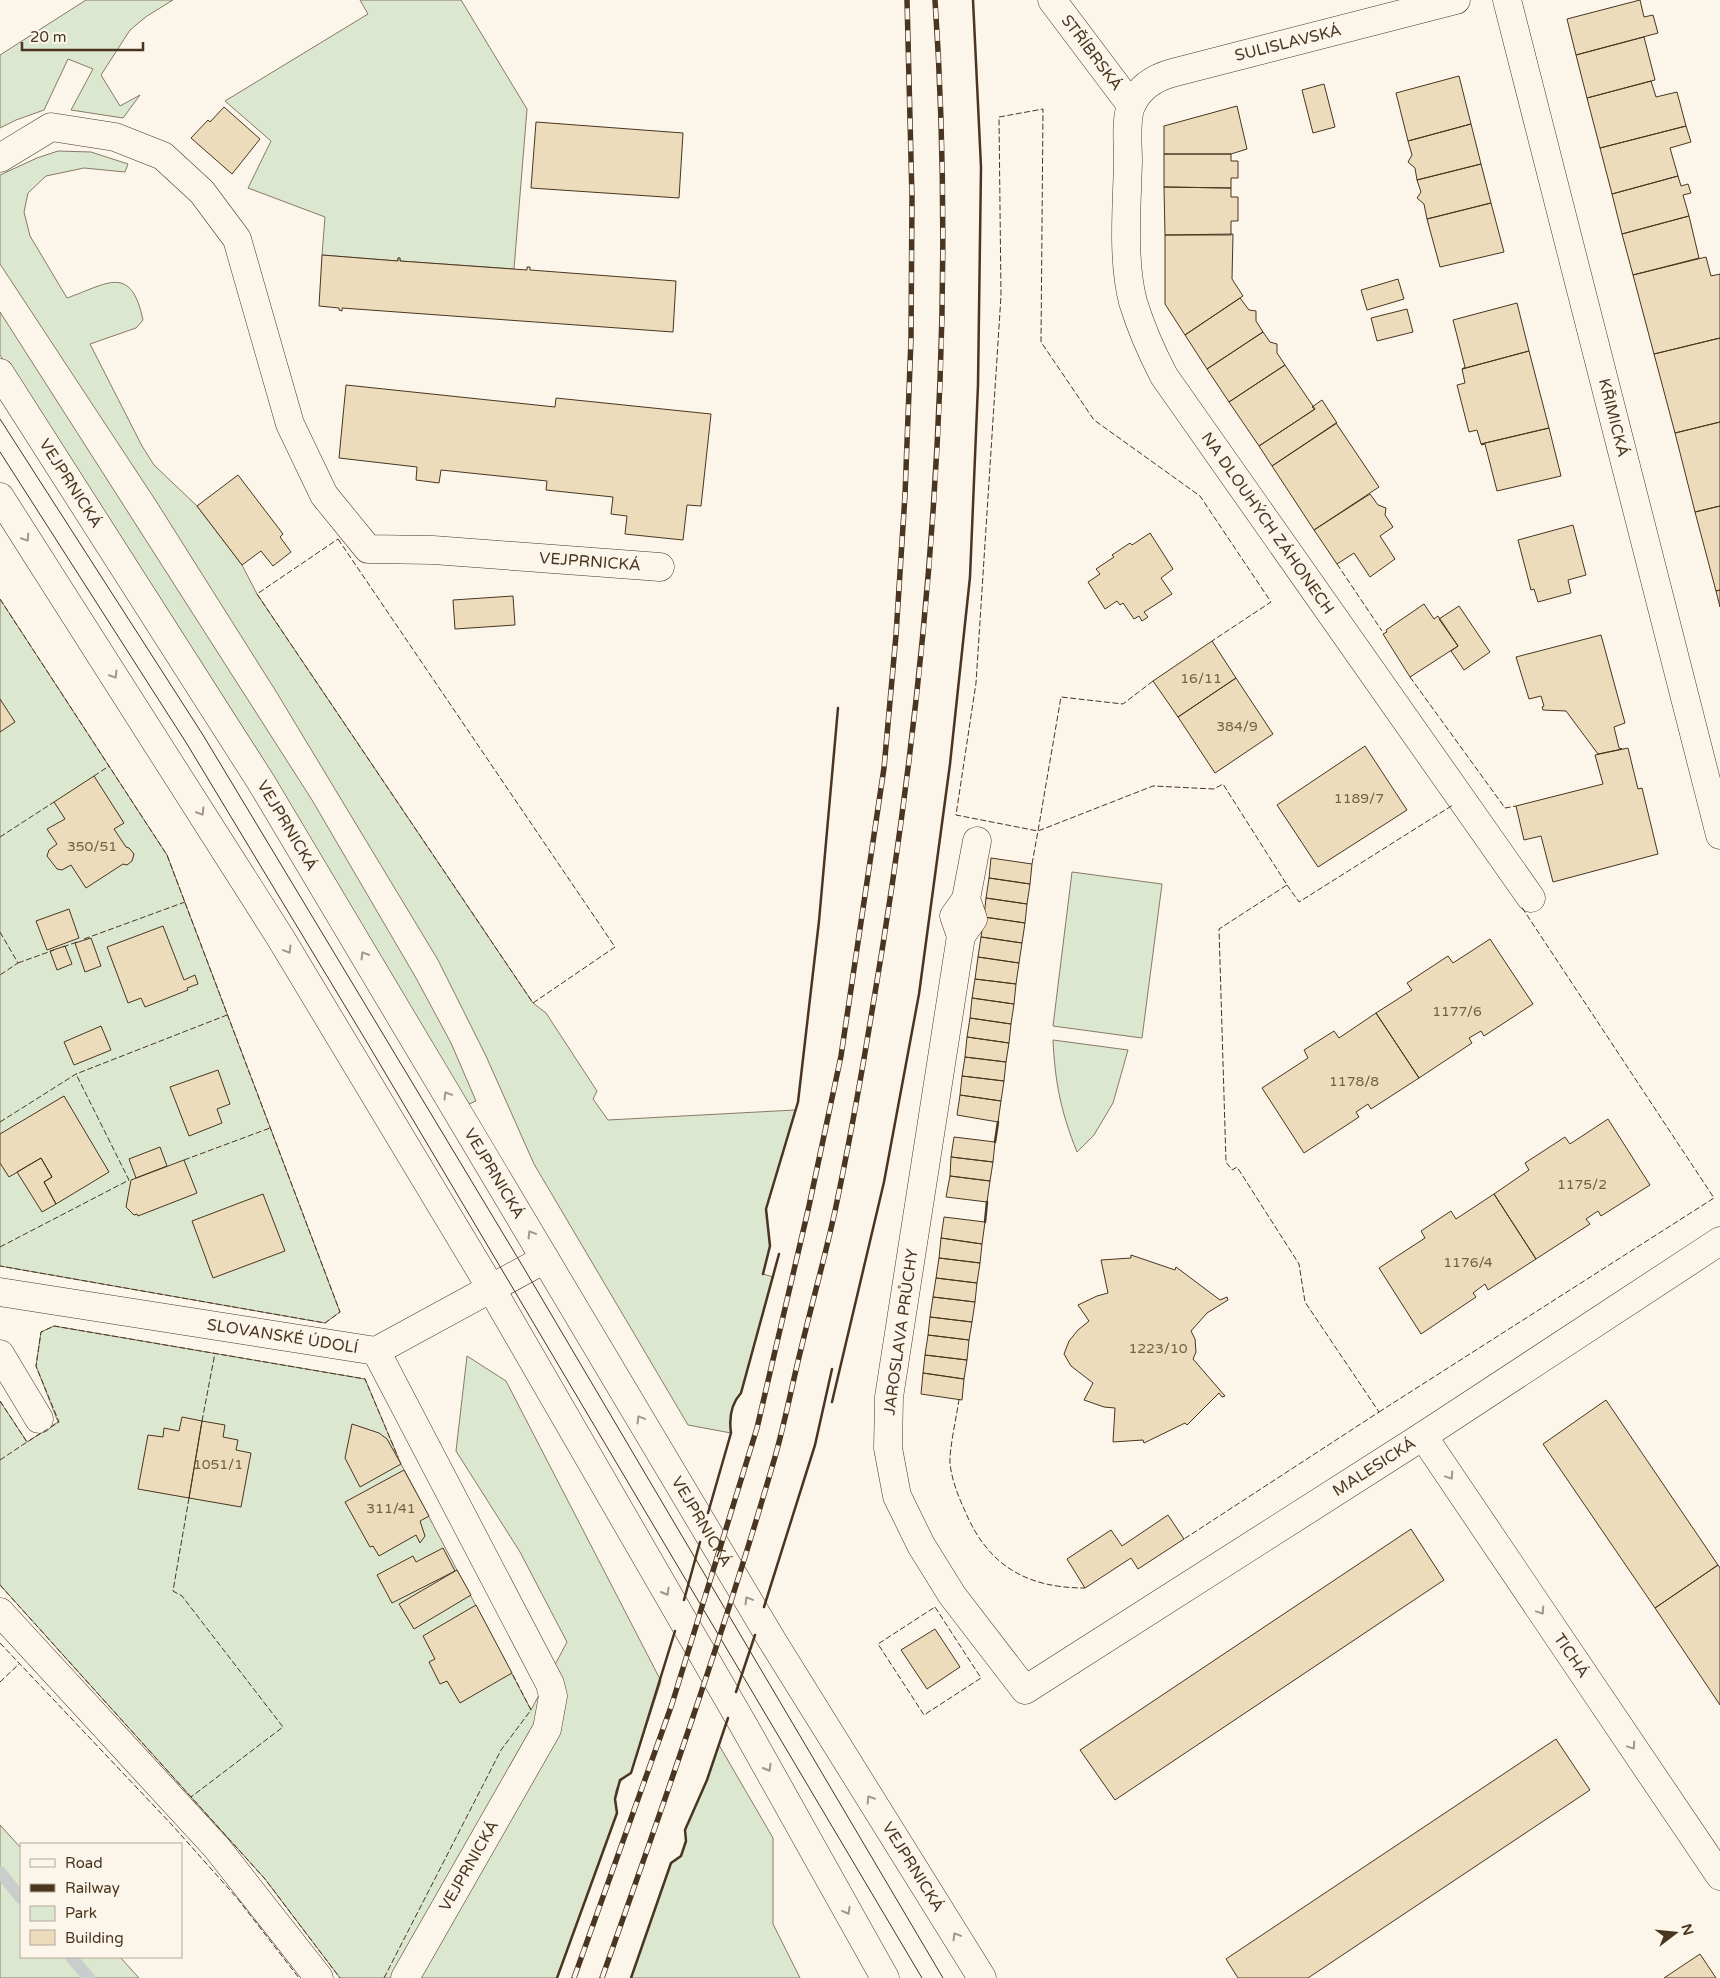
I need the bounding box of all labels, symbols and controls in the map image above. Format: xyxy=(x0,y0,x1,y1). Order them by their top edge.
street label: STŘÍBRSKÁ xyxy=(1057,11,1127,95)
scale bar xyxy=(22,20,144,52)
street label: SULISLAVSKÁ xyxy=(1233,20,1343,66)
text: 20 m xyxy=(30,28,67,46)
street label: KŘIMICKÁ xyxy=(1594,376,1633,459)
street label: NA DLOUHÝCH ZÁHONECH xyxy=(1197,428,1338,618)
street label: VEJPRNICKÁ xyxy=(35,435,106,532)
one-way arrow xyxy=(20,533,30,542)
street label: VEJPRNICKÁ xyxy=(538,548,642,576)
one-way arrow xyxy=(108,669,117,679)
house number: 16/11 xyxy=(1180,670,1222,687)
house number: 384/9 xyxy=(1216,718,1258,735)
street label: VEJPRNICKÁ xyxy=(252,777,322,875)
house number: 1189/7 xyxy=(1334,790,1384,807)
one-way arrow xyxy=(195,807,204,816)
house number: 350/51 xyxy=(67,838,117,855)
one-way arrow xyxy=(281,944,291,953)
one-way arrow xyxy=(361,952,371,961)
house number: 1177/6 xyxy=(1432,1003,1482,1020)
house number: 1178/8 xyxy=(1329,1073,1379,1090)
one-way arrow xyxy=(444,1091,454,1100)
street label: VEJPRNICKÁ xyxy=(460,1125,529,1223)
house number: 1175/2 xyxy=(1557,1176,1607,1193)
one-way arrow xyxy=(527,1231,537,1240)
street label: JAROSLAVA PRŮCHY xyxy=(879,1247,923,1417)
house number: 1176/4 xyxy=(1443,1254,1493,1271)
street label: SLOVANSKÉ ÚDOLÍ xyxy=(205,1315,360,1358)
house number: 1223/10 xyxy=(1129,1340,1188,1357)
one-way arrow xyxy=(637,1416,647,1425)
street label: MALESICKÁ xyxy=(1329,1433,1420,1501)
house number: 1051/1 xyxy=(193,1456,243,1473)
one-way arrow xyxy=(1444,1471,1453,1480)
street label: VEJPRNICKÁ xyxy=(667,1473,736,1571)
house number: 311/41 xyxy=(366,1500,416,1517)
one-way arrow xyxy=(659,1586,669,1595)
one-way arrow xyxy=(744,1597,754,1606)
one-way arrow xyxy=(1535,1605,1544,1615)
street label: TICHÁ xyxy=(1549,1630,1593,1682)
one-way arrow xyxy=(1626,1740,1635,1750)
one-way arrow xyxy=(762,1763,772,1772)
one-way arrow xyxy=(867,1795,876,1804)
street label: VEJPRNICKÁ xyxy=(435,1817,503,1915)
street label: VEJPRNICKÁ xyxy=(878,1818,948,1916)
legend xyxy=(20,1843,182,1958)
text: Road xyxy=(65,1854,103,1872)
text: Railway xyxy=(65,1879,120,1897)
text: Park xyxy=(65,1904,97,1922)
one-way arrow xyxy=(840,1905,850,1914)
north arrow xyxy=(1650,1908,1700,1958)
text: N xyxy=(1677,1922,1697,1937)
text: Building xyxy=(65,1929,124,1947)
one-way arrow xyxy=(953,1933,963,1942)

